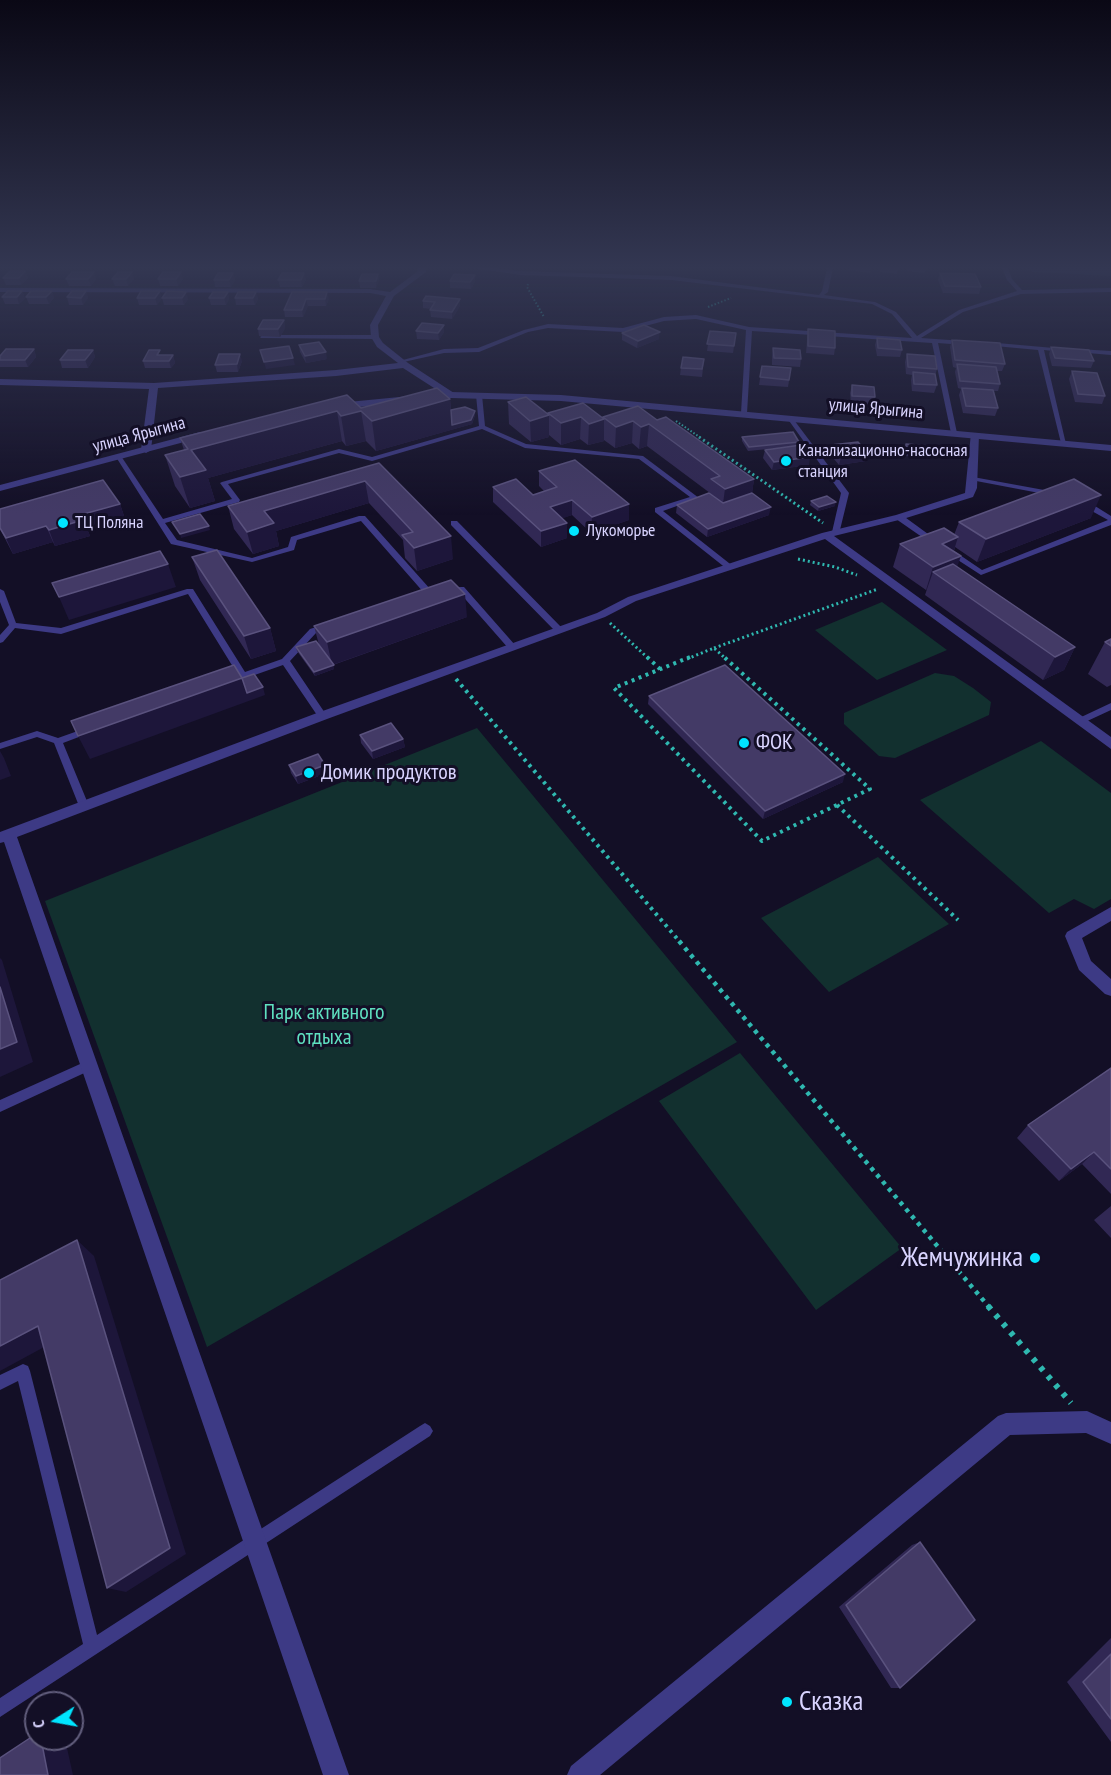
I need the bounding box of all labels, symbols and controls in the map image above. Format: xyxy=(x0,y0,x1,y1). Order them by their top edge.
street label: улица Ярыгина xyxy=(828,394,924,424)
street label: улица Ярыгина xyxy=(90,412,188,458)
place label: Канализационно-насосная станция xyxy=(798,440,967,482)
marker: Канализационно-насосная станция xyxy=(779,454,793,468)
place label: ТЦ Поляна xyxy=(75,512,143,534)
marker: ТЦ Поляна xyxy=(56,516,70,530)
place label: Лукоморье xyxy=(586,520,655,542)
marker: Лукоморье xyxy=(567,524,581,538)
place label: ФОК xyxy=(756,730,793,756)
marker: ФОК xyxy=(737,736,751,750)
place label: Домик продуктов xyxy=(321,760,456,786)
marker: Домик продуктов xyxy=(302,766,316,780)
park label: Парк активного отдыха xyxy=(264,1000,384,1052)
place label: Жемчужинка xyxy=(901,1242,1023,1274)
marker: Жемчужинка xyxy=(1028,1251,1042,1265)
place label: Сказка xyxy=(799,1686,863,1718)
north arrow xyxy=(24,1691,84,1751)
marker: Сказка xyxy=(780,1695,794,1709)
text: С xyxy=(28,1719,49,1730)

